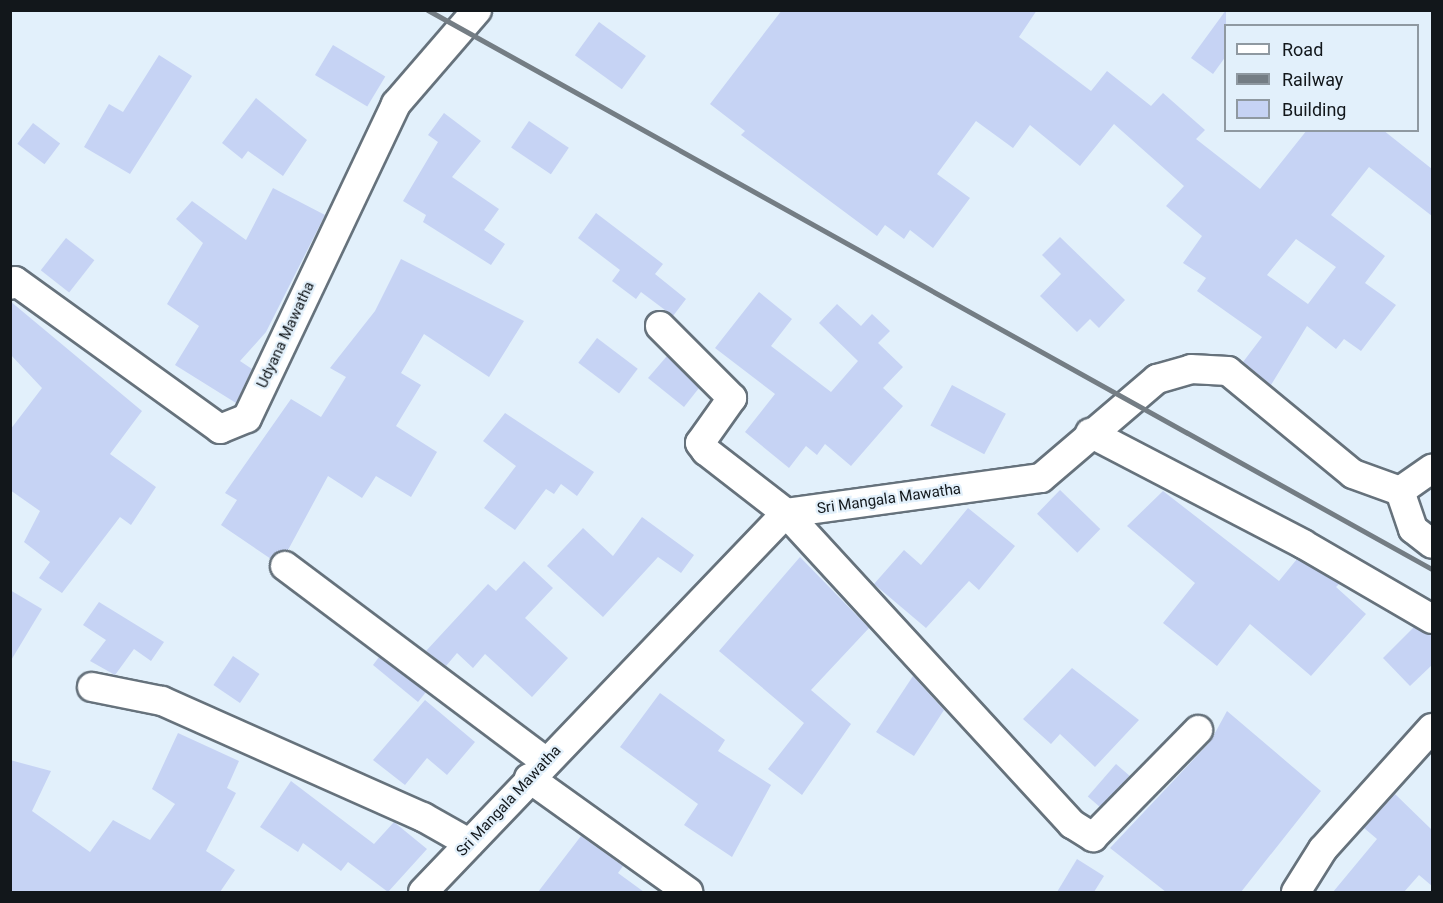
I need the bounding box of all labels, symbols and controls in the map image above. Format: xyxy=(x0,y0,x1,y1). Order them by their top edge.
legend xyxy=(1224,24,1419,132)
text: Road xyxy=(1282,39,1323,60)
text: Railway xyxy=(1282,69,1343,90)
text: Building xyxy=(1282,99,1346,120)
street label: Udyana Mawatha xyxy=(253,279,319,391)
street label: Sri Mangala Mawatha xyxy=(816,480,962,518)
street label: Sri Mangala Mawatha xyxy=(453,742,565,860)

